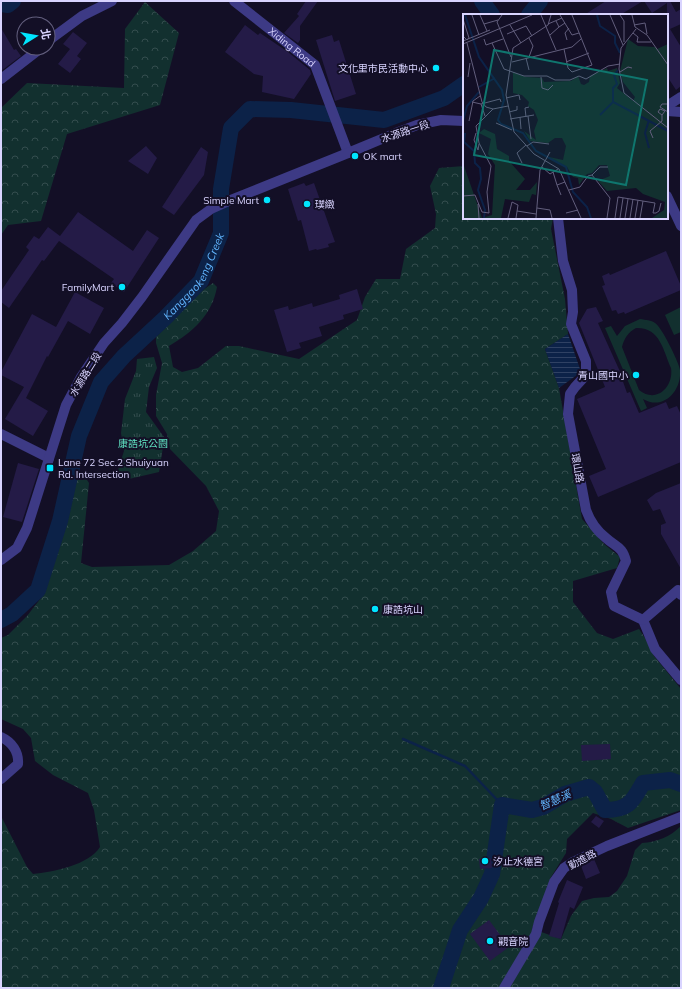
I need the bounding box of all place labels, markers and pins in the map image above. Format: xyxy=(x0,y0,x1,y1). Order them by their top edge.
place label: 文化里市民活動中心 xyxy=(338,62,428,75)
marker: 文化里市民活動中心 xyxy=(431,63,441,73)
place label: OK mart xyxy=(363,150,402,163)
marker: OK mart xyxy=(350,151,360,161)
place label: Simple Mart xyxy=(203,194,259,207)
marker: Simple Mart xyxy=(262,195,272,205)
place label: 璞緻 xyxy=(315,198,335,211)
marker: 璞緻 xyxy=(302,199,312,209)
place label: FamilyMart xyxy=(62,281,114,294)
marker: FamilyMart xyxy=(117,282,127,292)
place label: 青山國中小 xyxy=(578,369,628,382)
marker: 青山國中小 xyxy=(631,370,641,380)
place label: Lane 72 Sec.2 Shuiyuan Rd. Intersection xyxy=(58,456,169,481)
marker: Lane 72 Sec.2 Shuiyuan Rd. Intersection xyxy=(45,463,55,473)
place label: 康誥坑山 xyxy=(383,603,423,616)
marker: 康誥坑山 xyxy=(370,604,380,614)
place label: 汐止水德宮 xyxy=(493,855,543,868)
marker: 汐止水德宮 xyxy=(480,856,490,866)
place label: 觀音院 xyxy=(498,935,528,948)
marker: 觀音院 xyxy=(485,936,495,946)

